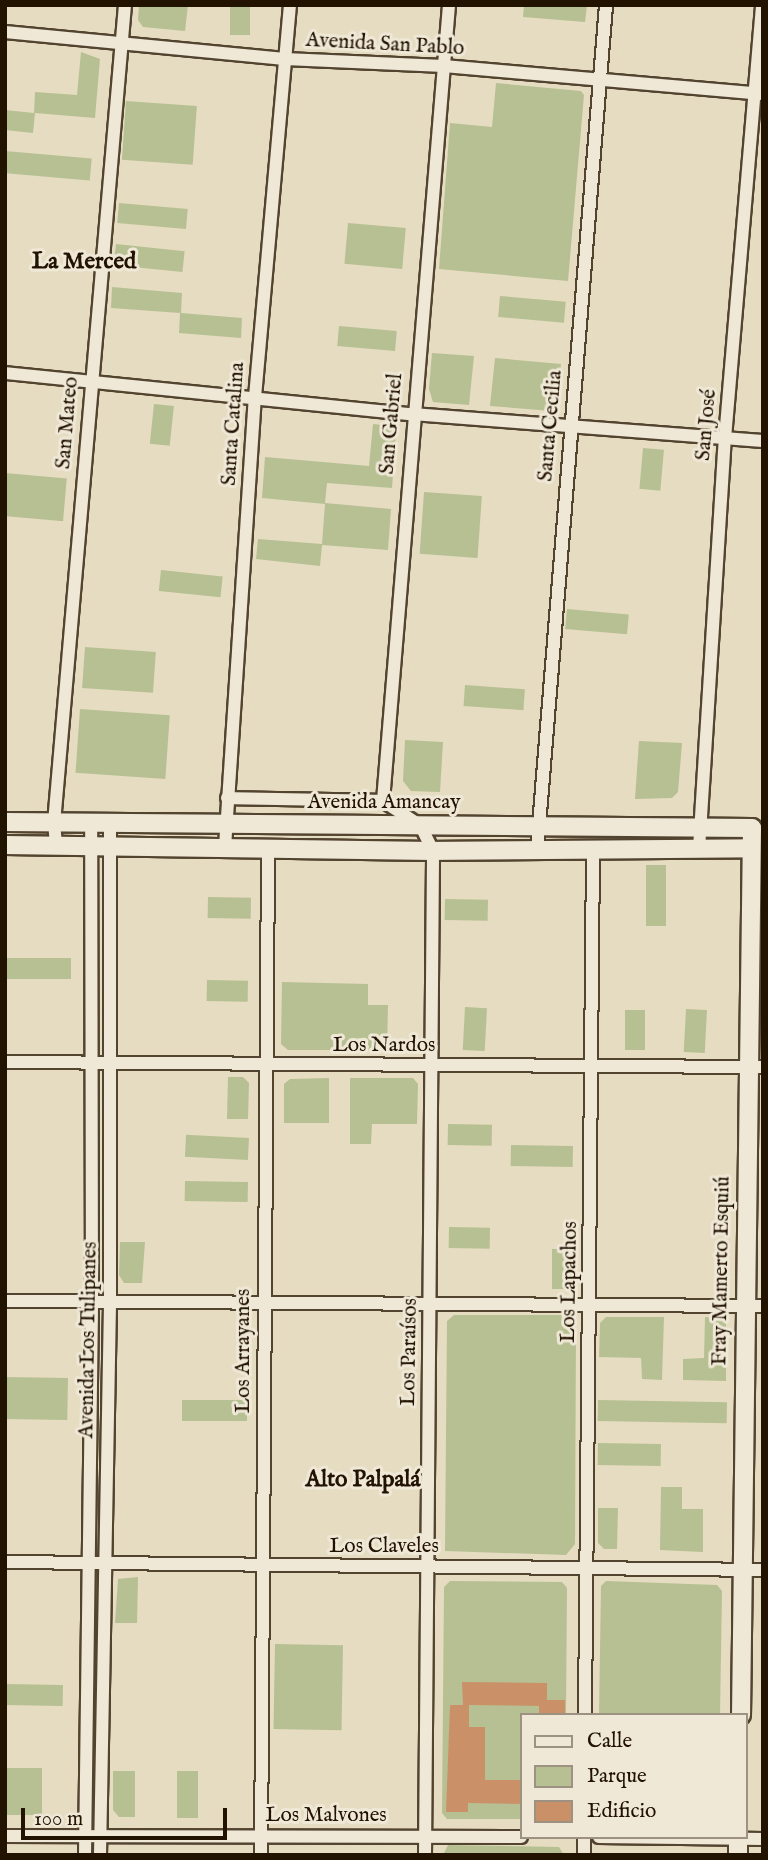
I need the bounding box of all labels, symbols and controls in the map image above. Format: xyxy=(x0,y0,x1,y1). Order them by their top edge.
street label: Avenida San Pablo xyxy=(305,28,465,62)
district label: La Merced xyxy=(32,248,136,276)
street label: Santa Catalina xyxy=(217,361,251,487)
street label: Santa Cecilia xyxy=(534,369,568,483)
street label: San Gabriel xyxy=(375,373,409,475)
street label: San Mateo xyxy=(51,376,85,470)
street label: San José xyxy=(691,388,723,462)
street label: Avenida Amancay xyxy=(307,790,461,816)
street label: Los Nardos xyxy=(333,1033,435,1059)
street label: Fray Mamerto Esquiú xyxy=(708,1176,736,1366)
street label: Los Lapachos xyxy=(556,1221,584,1343)
street label: Avenida Los Tulipanes xyxy=(75,1241,103,1439)
street label: Los Arrayanes xyxy=(231,1289,257,1413)
street label: Los Paraísos xyxy=(396,1298,424,1406)
district label: Alto Palpalá xyxy=(305,1466,421,1494)
street label: Los Claveles xyxy=(329,1534,439,1560)
legend xyxy=(520,1713,747,1839)
text: Calle xyxy=(587,1728,632,1755)
text: Parque xyxy=(587,1763,647,1790)
scale bar xyxy=(24,1794,231,1838)
text: Edificio xyxy=(587,1798,656,1825)
street label: Los Malvones xyxy=(265,1803,387,1829)
text: 100 m xyxy=(34,1806,83,1833)

